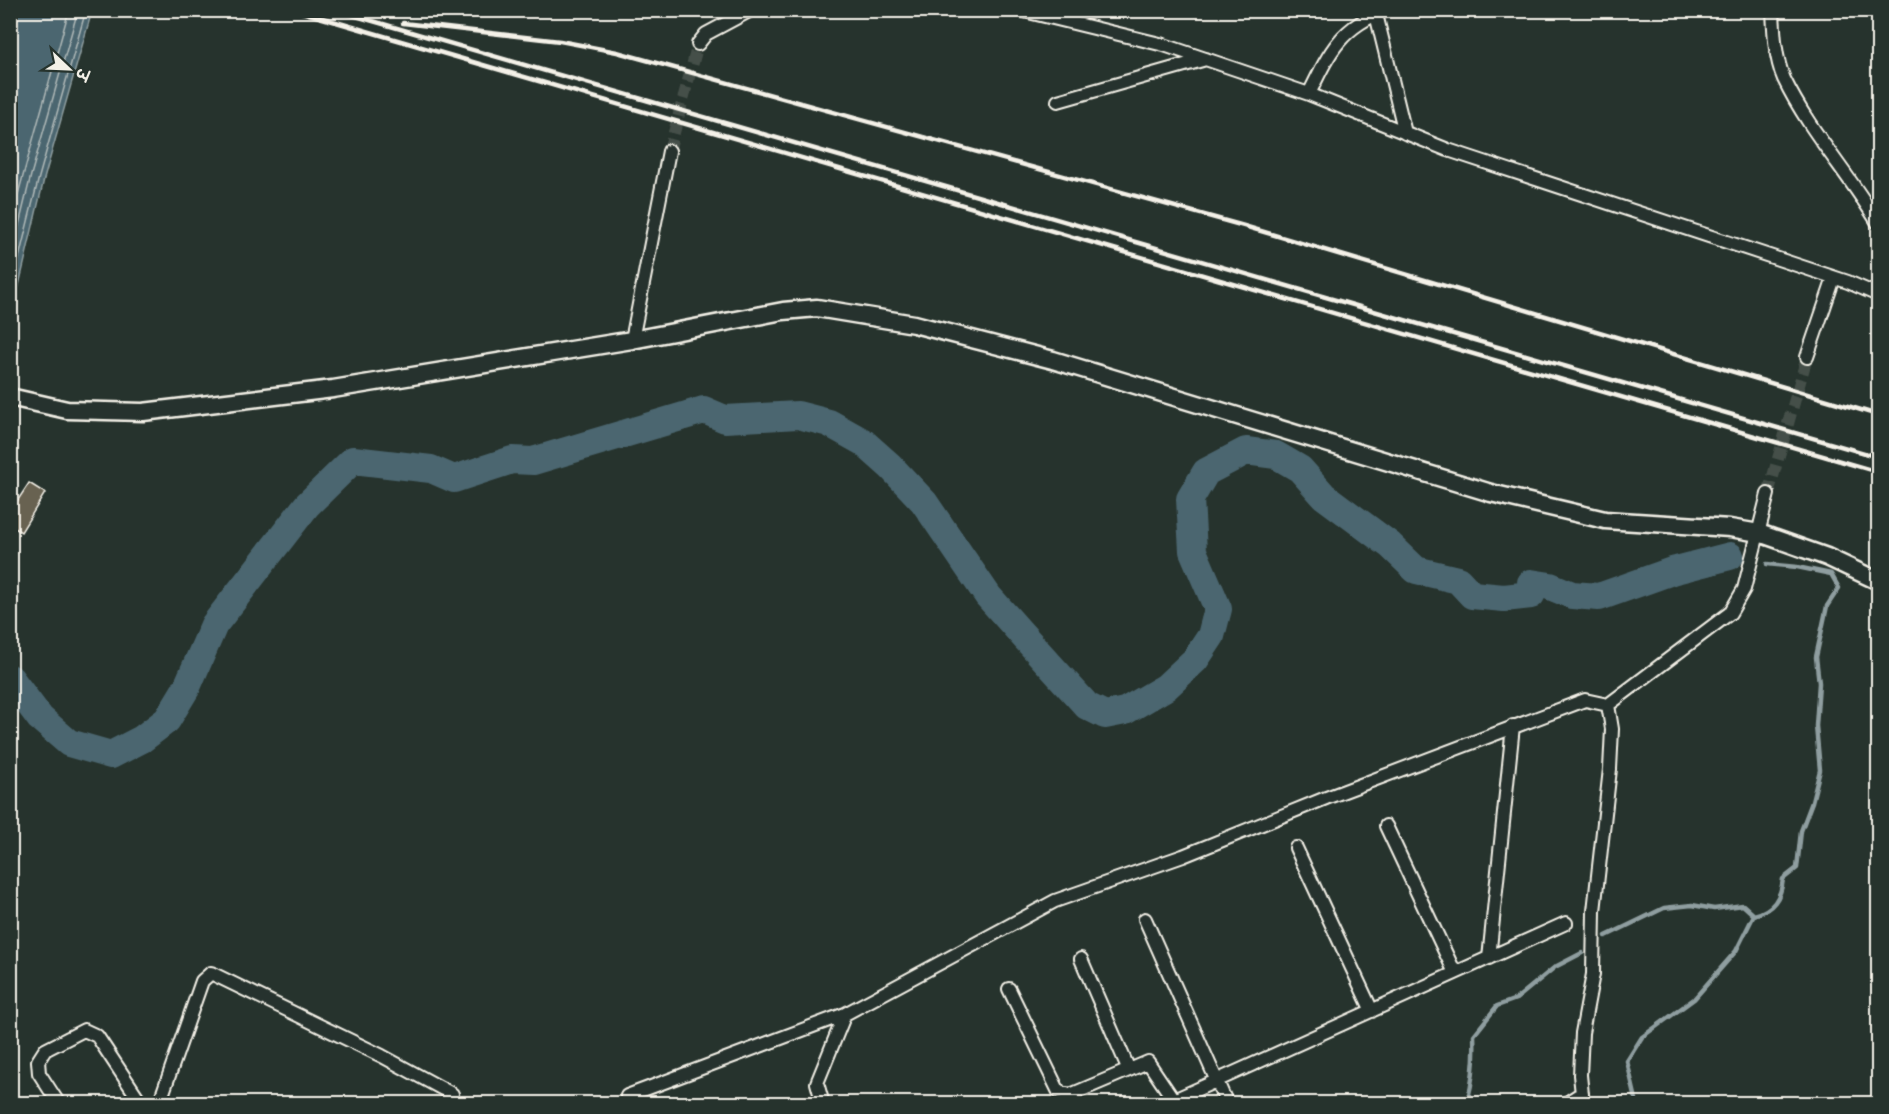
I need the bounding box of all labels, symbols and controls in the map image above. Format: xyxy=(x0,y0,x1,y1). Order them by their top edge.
north arrow xyxy=(39,39,99,99)
text: उ xyxy=(71,64,96,85)

